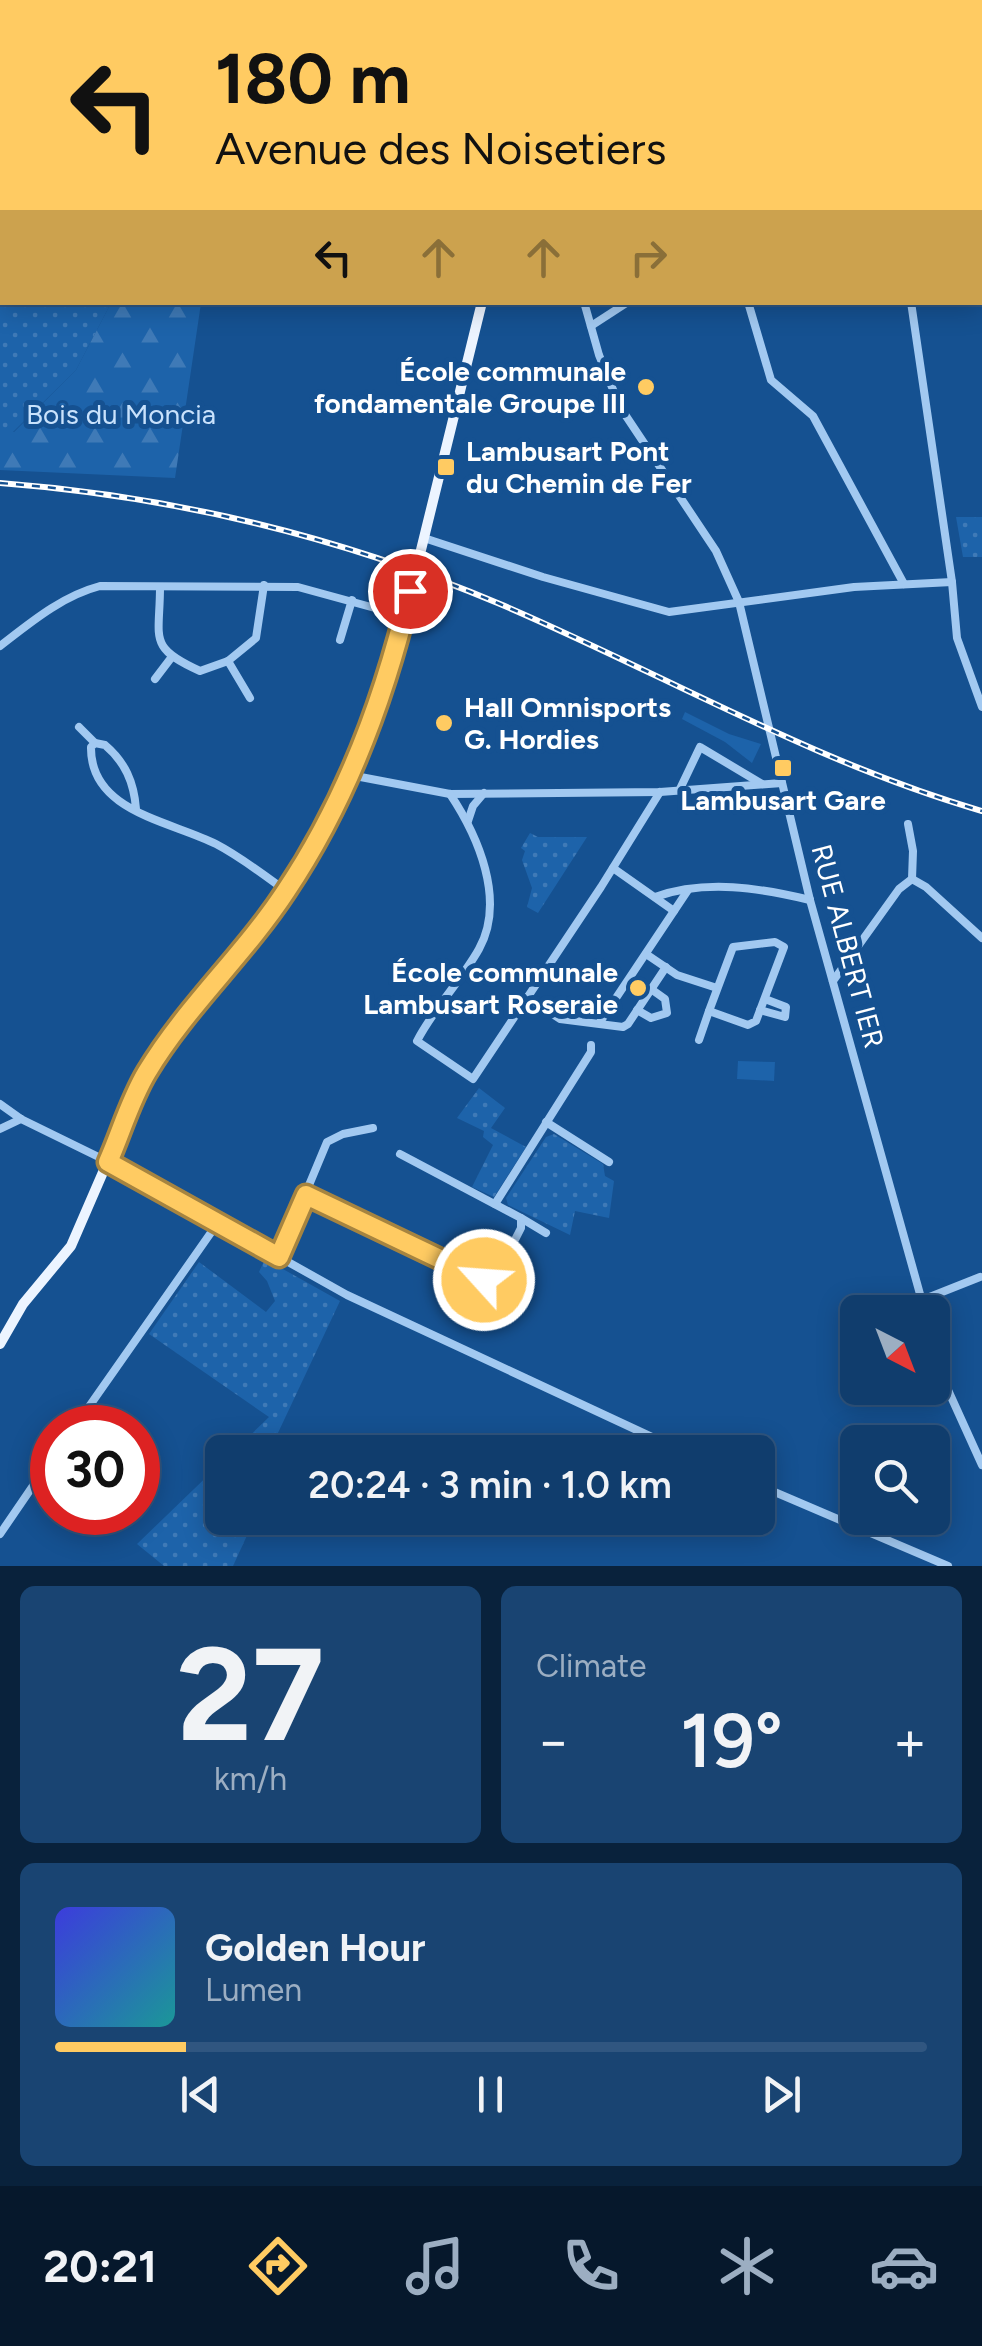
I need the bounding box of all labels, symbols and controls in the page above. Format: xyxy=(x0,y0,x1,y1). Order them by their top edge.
text: 180 m xyxy=(215,36,410,121)
icon: left xyxy=(50,40,180,170)
text: Avenue des Noisetiers xyxy=(215,121,666,175)
icon: left xyxy=(306,230,361,285)
icon: ahead xyxy=(411,230,466,285)
icon: ahead xyxy=(516,230,571,285)
icon: right xyxy=(621,230,676,285)
place label: École communale fondamentale Groupe III xyxy=(314,354,626,420)
marker: École communale fondamentale Groupe III xyxy=(635,376,657,398)
park label: Bois du Moncia xyxy=(26,397,216,431)
place label: Lambusart Pont du Chemin de Fer xyxy=(466,434,692,500)
marker: Lambusart Pont du Chemin de Fer xyxy=(435,456,457,478)
pin xyxy=(368,549,453,634)
icon: arrive xyxy=(383,564,438,619)
place label: Hall Omnisports G. Hordies xyxy=(464,690,671,756)
marker: Hall Omnisports G. Hordies xyxy=(433,712,455,734)
marker: Lambusart Gare xyxy=(772,757,794,779)
place label: Lambusart Gare xyxy=(680,783,886,817)
street label: RUE ALBERT IER xyxy=(804,840,892,1052)
place label: École communale Lambusart Roseraie xyxy=(363,955,618,1021)
marker: École communale Lambusart Roseraie xyxy=(627,977,649,999)
position arrow xyxy=(432,1228,536,1332)
north arrow xyxy=(840,1295,950,1405)
map controls xyxy=(840,1295,950,1535)
speed limit sign: 30 xyxy=(30,1405,160,1535)
button: search xyxy=(840,1425,950,1535)
text: 20:24 · 3 min · 1.0 km xyxy=(308,1462,672,1508)
text: 27 xyxy=(177,1617,324,1773)
text: Climate xyxy=(536,1647,647,1685)
text: 19° xyxy=(680,1696,783,1786)
text: − xyxy=(536,1708,570,1774)
text: + xyxy=(893,1708,927,1774)
text: km/h xyxy=(214,1760,287,1798)
text: Golden Hour xyxy=(205,1925,426,1971)
text: Lumen xyxy=(205,1971,302,2009)
icon: previous xyxy=(173,2067,228,2122)
icon: pause xyxy=(463,2067,518,2122)
icon: next xyxy=(754,2067,809,2122)
icon: directions xyxy=(243,2231,313,2301)
icon: music xyxy=(400,2231,470,2301)
icon: phone xyxy=(556,2231,626,2301)
icon: climate xyxy=(712,2231,782,2301)
icon: car xyxy=(869,2231,939,2301)
text: 20:21 xyxy=(43,2239,157,2293)

